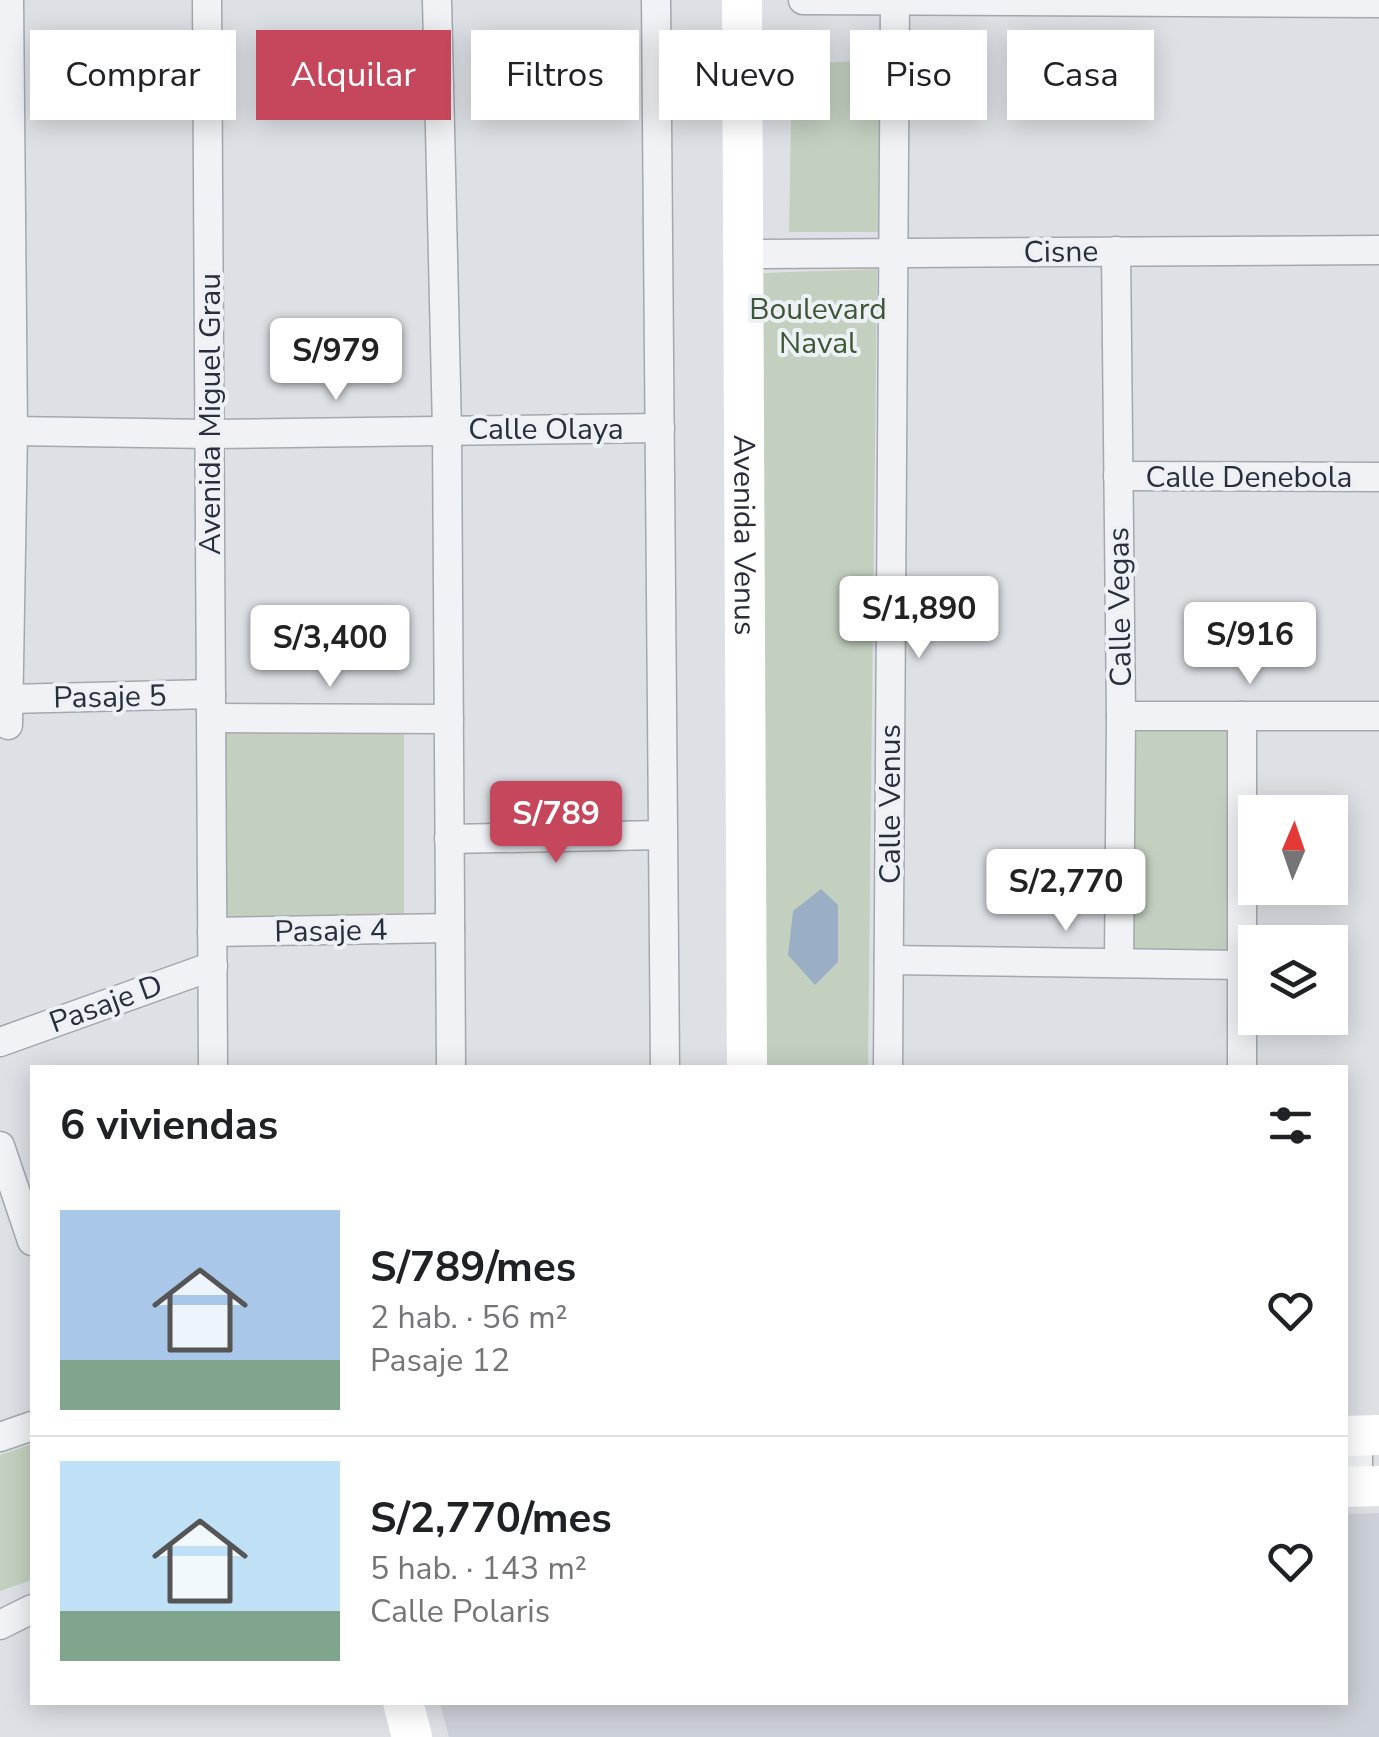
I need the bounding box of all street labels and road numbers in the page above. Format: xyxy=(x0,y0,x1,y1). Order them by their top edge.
street label: Cisne xyxy=(1023,231,1099,273)
street label: Avenida Miguel Grau xyxy=(190,273,231,555)
street label: Calle Olaya xyxy=(468,409,624,450)
street label: Avenida Venus xyxy=(724,435,765,635)
street label: Calle Denebola xyxy=(1145,457,1353,498)
street label: Calle Vegas xyxy=(1098,527,1142,687)
street label: Pasaje 5 xyxy=(53,676,167,718)
street label: Calle Venus xyxy=(870,724,911,884)
street label: Pasaje 4 xyxy=(274,910,388,952)
street label: Pasaje D xyxy=(44,965,168,1043)

